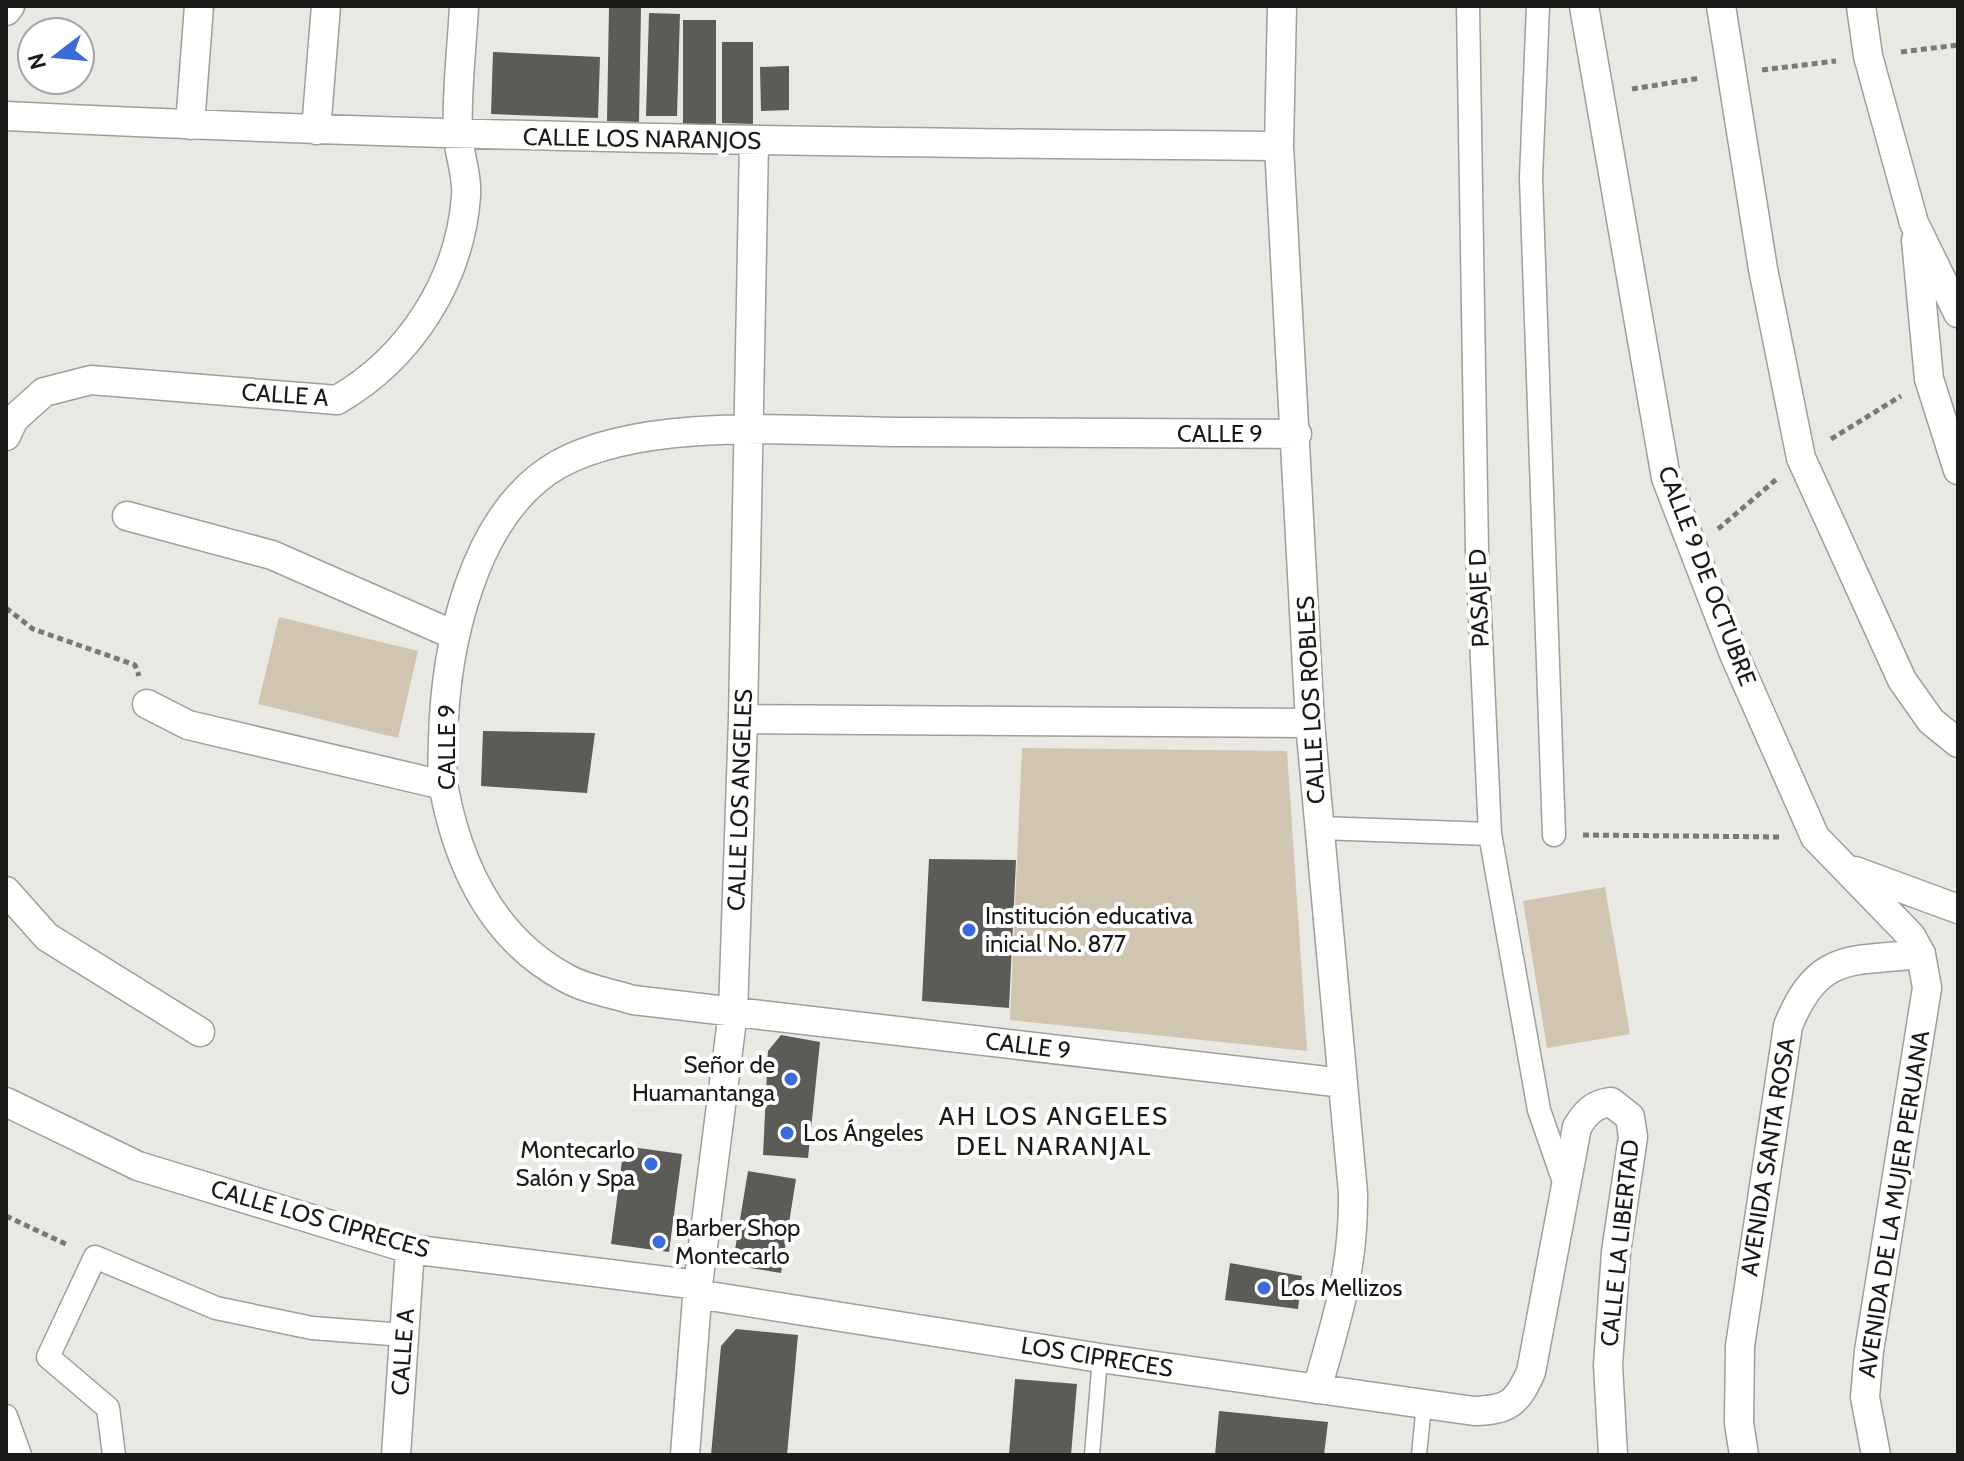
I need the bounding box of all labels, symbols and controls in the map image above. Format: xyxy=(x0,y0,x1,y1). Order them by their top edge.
north arrow xyxy=(16,16,96,96)
text: N xyxy=(22,50,52,73)
street label: CALLE LOS NARANJOS xyxy=(523,122,761,155)
street label: CALLE A xyxy=(241,377,330,412)
street label: CALLE 9 xyxy=(1177,419,1263,448)
street label: CALLE 9 DE OCTUBRE xyxy=(1652,462,1763,690)
street label: PASAJE D xyxy=(1462,548,1495,648)
street label: CALLE LOS ROBLES xyxy=(1291,595,1330,805)
street label: CALLE LOS ANGELES xyxy=(721,688,758,911)
street label: CALLE 9 xyxy=(432,704,461,790)
place label: Institución educativa inicial No. 877 xyxy=(985,901,1193,958)
marker: Institución educativa inicial No. 877 xyxy=(960,921,978,939)
street label: CALLE 9 xyxy=(984,1026,1072,1065)
street label: AVENIDA DE LA MUJER PERUANA xyxy=(1852,1028,1935,1380)
street label: AVENIDA SANTA ROSA xyxy=(1734,1035,1801,1278)
place label: Señor de Huamantanga xyxy=(632,1050,775,1107)
marker: Señor de Huamantanga xyxy=(782,1070,800,1088)
district label: AH LOS ANGELES DEL NARANJAL xyxy=(939,1100,1169,1162)
place label: Los Ángeles xyxy=(803,1118,924,1147)
marker: Los Ángeles xyxy=(778,1124,796,1142)
place label: Montecarlo Salón y Spa xyxy=(516,1135,635,1192)
street label: CALLE LA LIBERTAD xyxy=(1594,1138,1645,1348)
marker: Montecarlo Salón y Spa xyxy=(642,1155,660,1173)
street label: CALLE LOS CIPRECES xyxy=(208,1173,433,1264)
place label: Barber Shop Montecarlo xyxy=(675,1213,800,1270)
marker: Barber Shop Montecarlo xyxy=(650,1233,668,1251)
place label: Los Mellizos xyxy=(1280,1273,1402,1302)
marker: Los Mellizos xyxy=(1255,1279,1273,1297)
street label: CALLE A xyxy=(385,1307,420,1396)
street label: LOS CIPRECES xyxy=(1019,1330,1175,1383)

